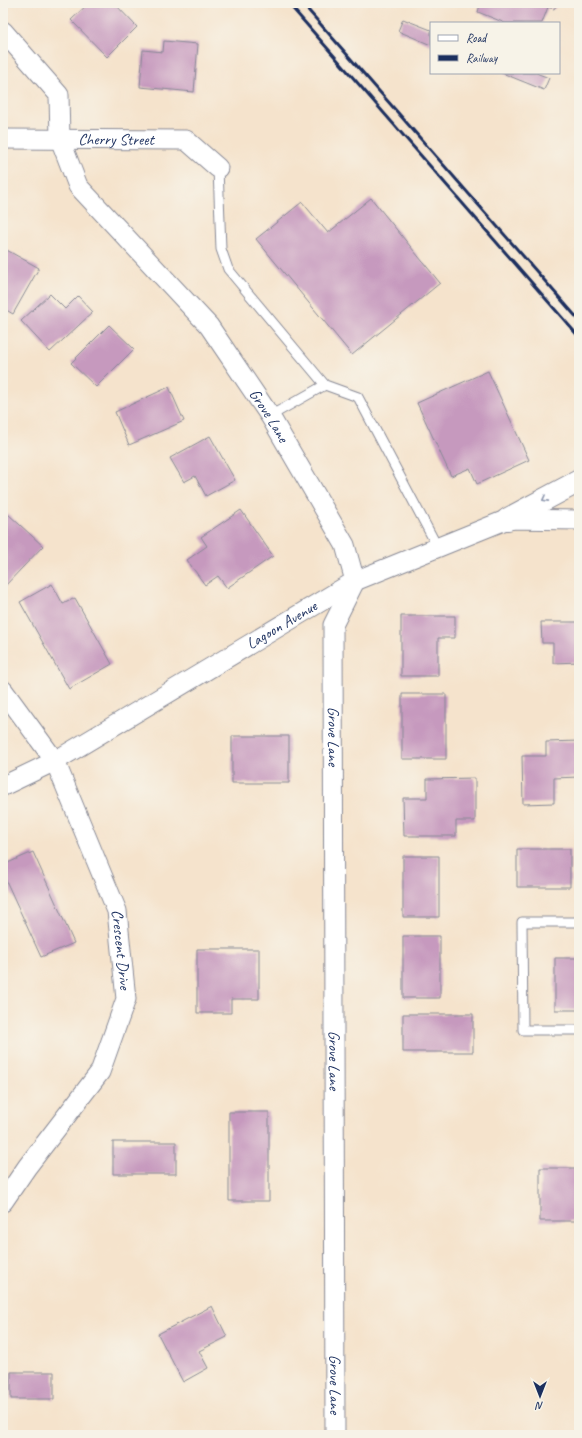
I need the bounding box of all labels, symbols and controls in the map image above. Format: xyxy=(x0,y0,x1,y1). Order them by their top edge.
legend xyxy=(430,22,560,74)
text: Road xyxy=(466,30,488,46)
text: Railway xyxy=(466,50,498,66)
street label: Cherry Street xyxy=(78,129,156,150)
street label: Grove Lane xyxy=(245,385,294,448)
one-way arrow xyxy=(542,495,549,502)
street label: Lagoon Avenue xyxy=(243,595,322,654)
street label: Grove Lane xyxy=(323,707,343,768)
street label: Crescent Drive xyxy=(107,909,135,992)
street label: Grove Lane xyxy=(324,1031,344,1092)
street label: Grove Lane xyxy=(325,1355,345,1416)
north arrow xyxy=(520,1376,560,1416)
text: N xyxy=(534,1399,543,1413)

